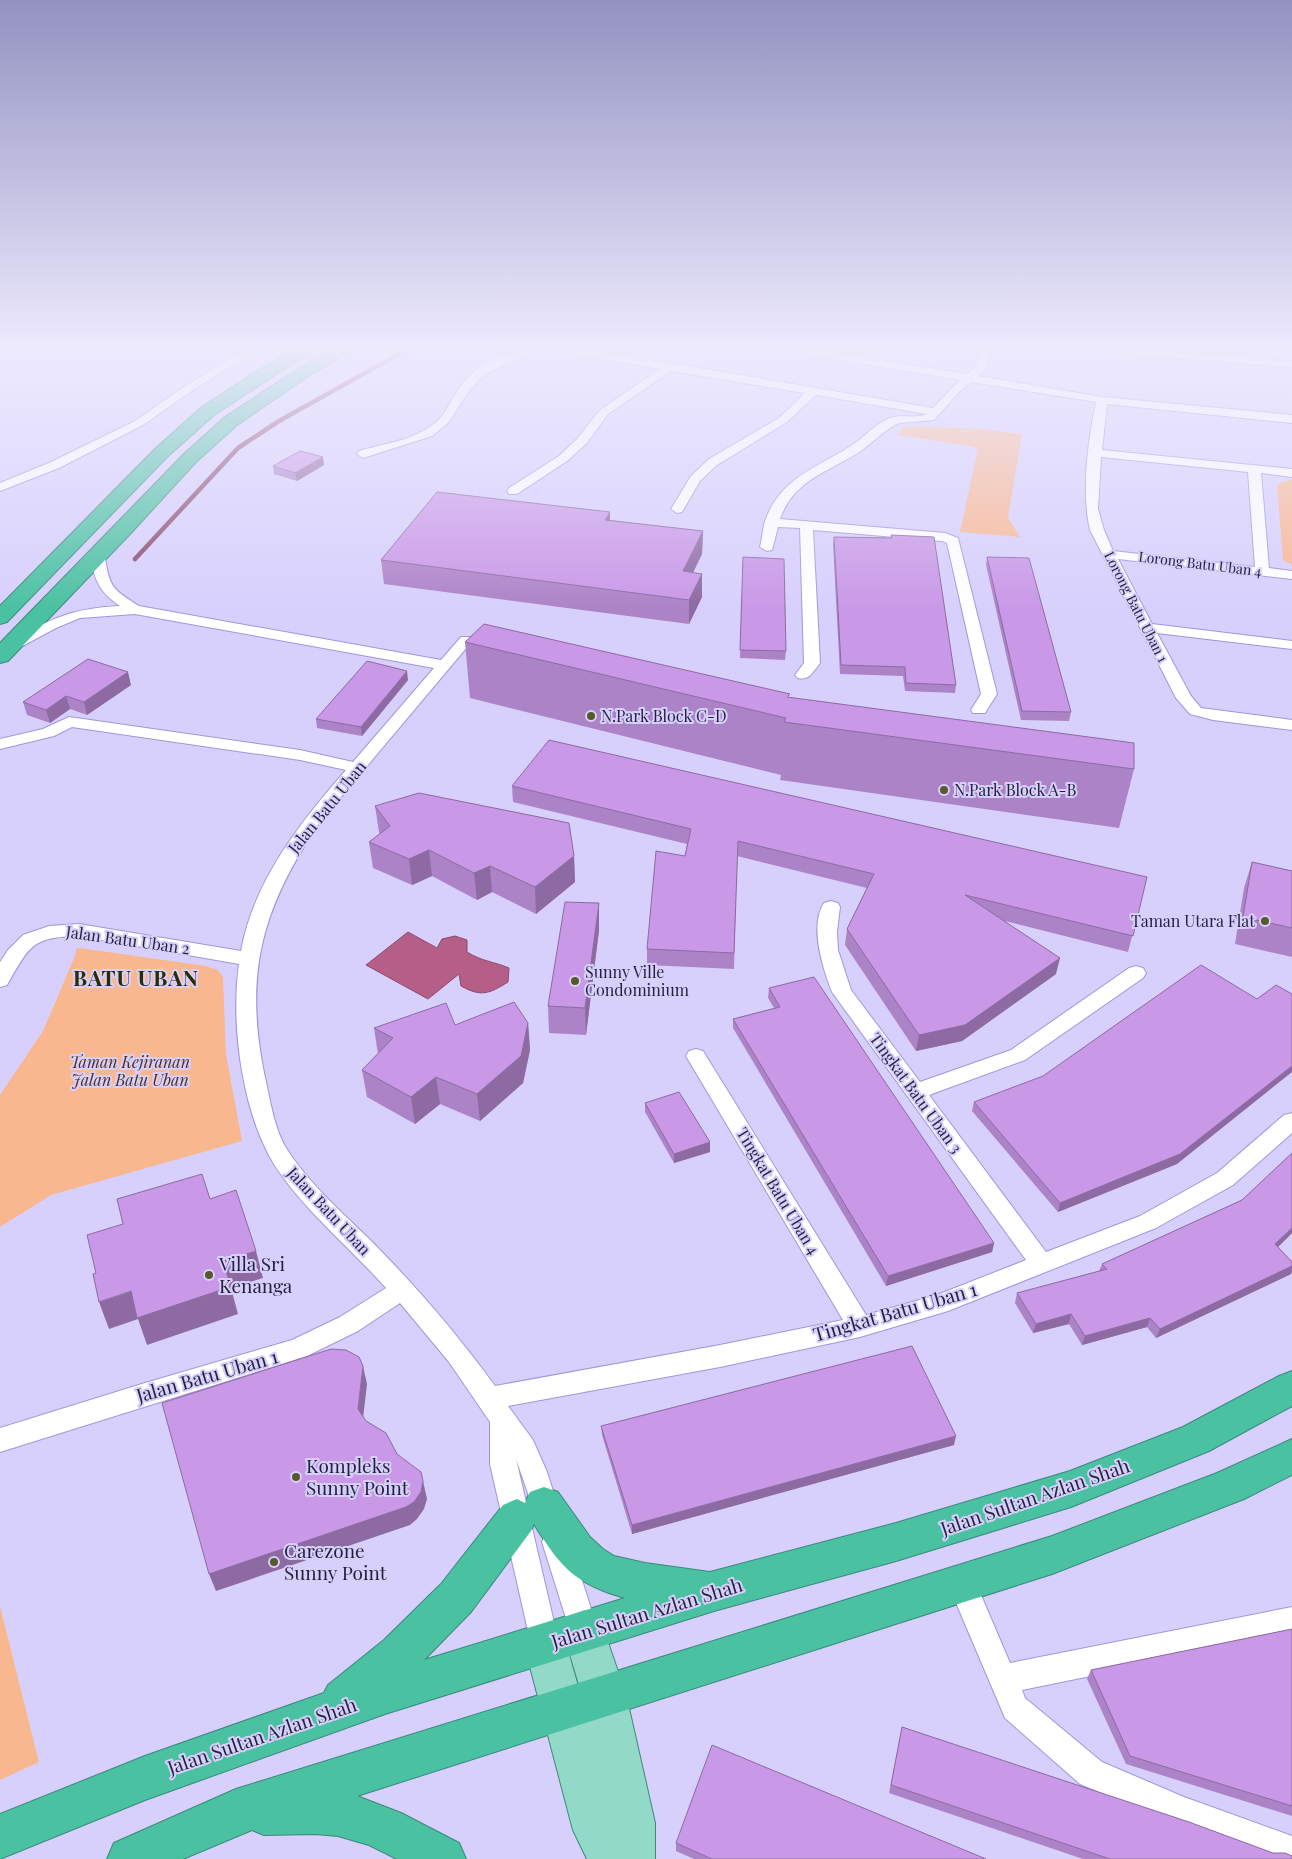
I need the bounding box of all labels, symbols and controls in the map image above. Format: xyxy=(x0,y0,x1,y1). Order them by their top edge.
street label: Lorong Batu Uban 4 xyxy=(1138,547,1263,580)
street label: Lorong Batu Uban 1 xyxy=(1100,548,1173,666)
place label: N.Park Block C-D xyxy=(601,705,727,726)
marker: N.Park Block C-D xyxy=(585,710,597,722)
street label: Jalan Batu Uban xyxy=(282,756,371,858)
place label: N.Park Block A-B xyxy=(954,779,1077,800)
marker: N.Park Block A-B xyxy=(938,784,950,796)
place label: Taman Utara Flat xyxy=(1131,910,1255,931)
marker: Taman Utara Flat xyxy=(1259,915,1271,927)
street label: Jalan Batu Uban 2 xyxy=(64,920,191,959)
place label: Sunny Ville Condominium xyxy=(585,961,689,1000)
district label: BATU UBAN xyxy=(73,963,199,991)
marker: Sunny Ville Condominium xyxy=(569,975,581,987)
street label: Tingkat Batu Uban 3 xyxy=(866,1028,967,1157)
park label: Taman Kejiranan Jalan Batu Uban xyxy=(70,1051,190,1090)
street label: Tingkat Batu Uban 4 xyxy=(732,1124,825,1258)
street label: Jalan Batu Uban xyxy=(282,1161,376,1260)
place label: Villa Sri Kenanga xyxy=(218,1250,293,1298)
marker: Villa Sri Kenanga xyxy=(203,1269,215,1281)
street label: Tingkat Batu Uban 1 xyxy=(810,1275,980,1347)
street label: Jalan Batu Uban 1 xyxy=(132,1342,281,1408)
street label: Jalan Sultan Azlan Shah xyxy=(936,1451,1133,1541)
place label: Kompleks Sunny Point xyxy=(306,1452,409,1500)
marker: Kompleks Sunny Point xyxy=(290,1471,302,1483)
place label: Carezone Sunny Point xyxy=(284,1537,387,1585)
marker: Carezone Sunny Point xyxy=(268,1556,280,1568)
street label: Jalan Sultan Azlan Shah xyxy=(547,1571,745,1654)
street label: Jalan Sultan Azlan Shah xyxy=(163,1690,360,1780)

